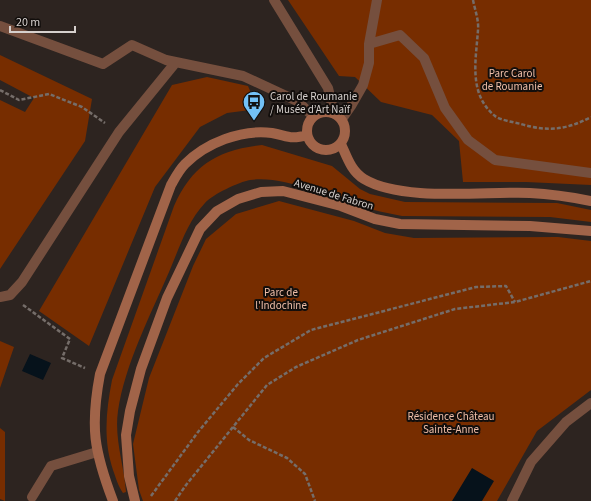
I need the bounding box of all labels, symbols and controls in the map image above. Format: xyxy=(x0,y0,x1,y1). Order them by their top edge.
scale bar xyxy=(10,8,75,34)
text: 20 m xyxy=(16,14,40,31)
park label: Parc Carol de Roumanie xyxy=(482,66,543,94)
bus stop icon: Carol de Roumanie / Musée d’Art Naïf xyxy=(241,89,267,122)
place label: Carol de Roumanie / Musée d’Art Naïf xyxy=(270,89,358,117)
street label: Avenue de Fabron xyxy=(292,175,375,214)
park label: Parc de l'Indochine xyxy=(255,285,307,313)
park label: Résidence Château Sainte-Anne xyxy=(408,409,495,437)

